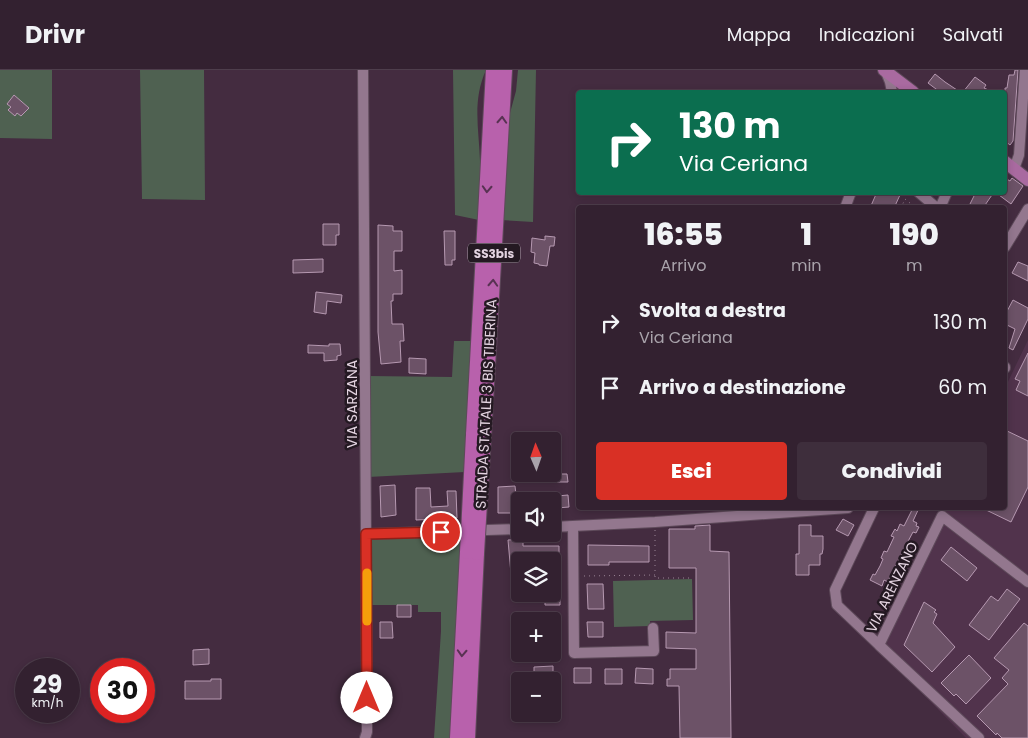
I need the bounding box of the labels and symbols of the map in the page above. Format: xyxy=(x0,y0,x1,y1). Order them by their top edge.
one-way arrow xyxy=(496,116,507,124)
one-way arrow xyxy=(481,185,492,193)
road number: SS3bis xyxy=(468,244,520,262)
one-way arrow xyxy=(487,278,498,286)
street label: STRADA STATALE 3 BIS TIBERINA xyxy=(471,299,501,509)
street label: VIA SARZANA xyxy=(342,360,362,448)
north arrow xyxy=(511,432,561,482)
pin xyxy=(420,511,462,553)
street label: VIA ARENZANO xyxy=(861,538,923,636)
one-way arrow xyxy=(456,650,467,658)
speed limit sign: 30 xyxy=(90,658,155,723)
position arrow xyxy=(340,671,392,723)

